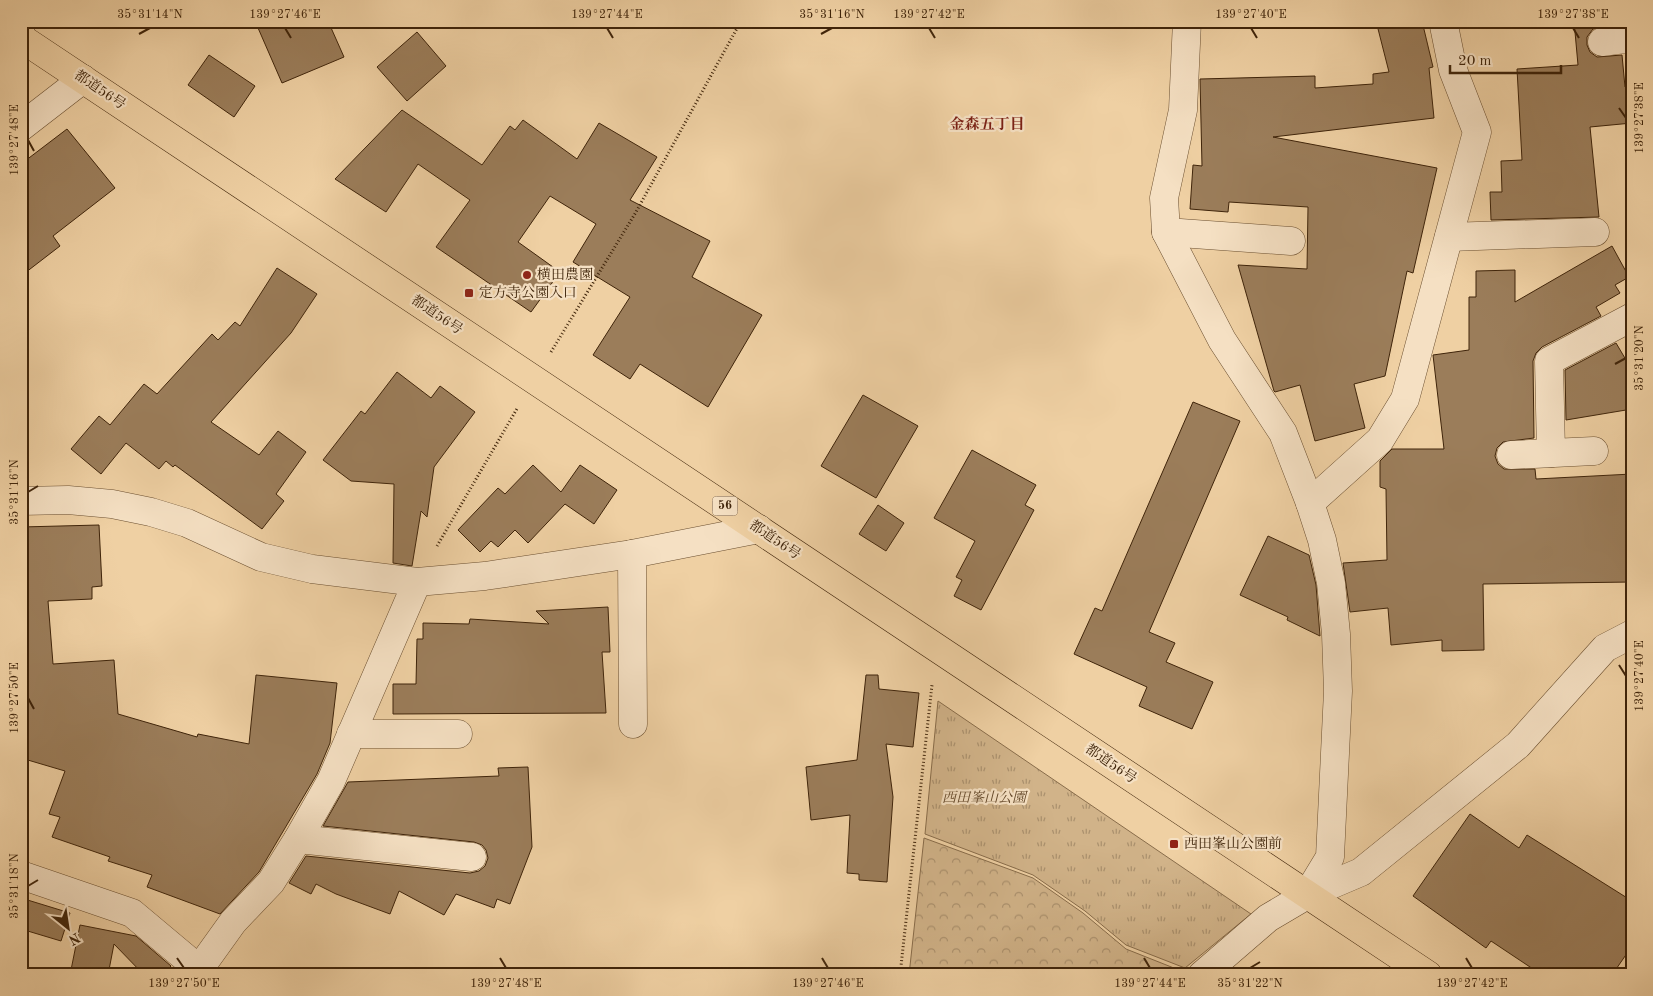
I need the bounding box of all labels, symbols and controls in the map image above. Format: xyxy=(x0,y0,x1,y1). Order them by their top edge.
text: 35°31'14"N xyxy=(117,8,183,21)
text: 35°31'16"N xyxy=(799,8,865,21)
text: 139°27'46"E xyxy=(249,9,321,21)
text: 139°27'44"E xyxy=(571,9,643,21)
text: 139°27'42"E xyxy=(893,9,965,21)
text: 139°27'40"E xyxy=(1215,9,1287,21)
text: 139°27'38"E xyxy=(1537,9,1609,21)
scale bar xyxy=(1450,42,1562,74)
text: 20 m xyxy=(1458,54,1492,69)
street label: 都道56号 xyxy=(72,67,129,112)
text: 139°27'38"E xyxy=(1634,82,1646,154)
text: 139°27'48"E xyxy=(9,104,21,176)
district label: 金森五丁目 xyxy=(949,116,1025,133)
place label: 横田農園 xyxy=(537,267,593,282)
marker: 横田農園 xyxy=(521,269,533,281)
place label: 定方寺公園入口 xyxy=(479,285,577,300)
marker: 定方寺公園入口 xyxy=(463,287,475,299)
street label: 都道56号 xyxy=(409,292,466,337)
text: 35°31'20"N xyxy=(1633,325,1646,391)
text: 35°31'16"N xyxy=(8,459,21,525)
road number: 56 xyxy=(712,496,738,516)
street label: 都道56号 xyxy=(747,517,804,562)
text: 139°27'40"E xyxy=(1634,640,1646,712)
text: 139°27'50"E xyxy=(8,662,21,734)
street label: 都道56号 xyxy=(1083,741,1140,786)
park label: 西田峯山公園 xyxy=(942,790,1028,805)
place label: 西田峯山公園前 xyxy=(1184,836,1282,851)
marker: 西田峯山公園前 xyxy=(1168,838,1180,850)
text: 35°31'18"N xyxy=(8,853,21,919)
north arrow xyxy=(42,904,92,954)
text: N xyxy=(66,930,82,947)
text: 139°27'50"E xyxy=(148,977,220,990)
text: 35°31'22"N xyxy=(1217,977,1283,990)
text: 139°27'48"E xyxy=(470,978,542,990)
text: 139°27'46"E xyxy=(792,978,864,990)
text: 139°27'44"E xyxy=(1114,978,1186,990)
text: 139°27'42"E xyxy=(1436,978,1508,990)

